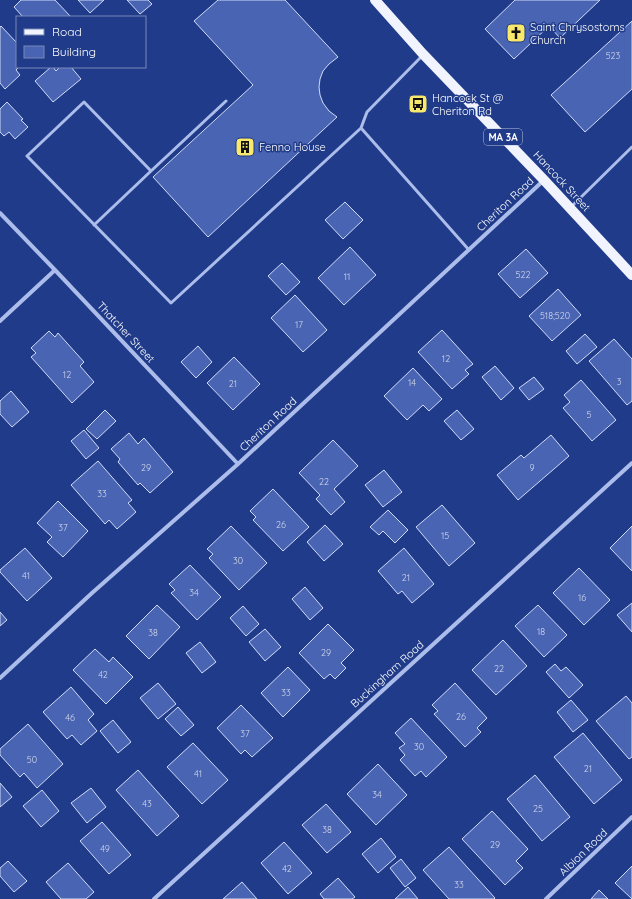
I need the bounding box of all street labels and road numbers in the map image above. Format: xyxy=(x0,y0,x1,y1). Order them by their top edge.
road number: MA 3A xyxy=(484,129,522,145)
street label: Hancock Street xyxy=(530,148,594,214)
street label: Cheriton Road xyxy=(473,174,537,234)
street label: Thatcher Street xyxy=(94,298,158,366)
street label: Cheriton Road xyxy=(236,394,300,454)
street label: Buckingham Road xyxy=(347,637,427,711)
street label: Albion Road xyxy=(556,825,610,879)

